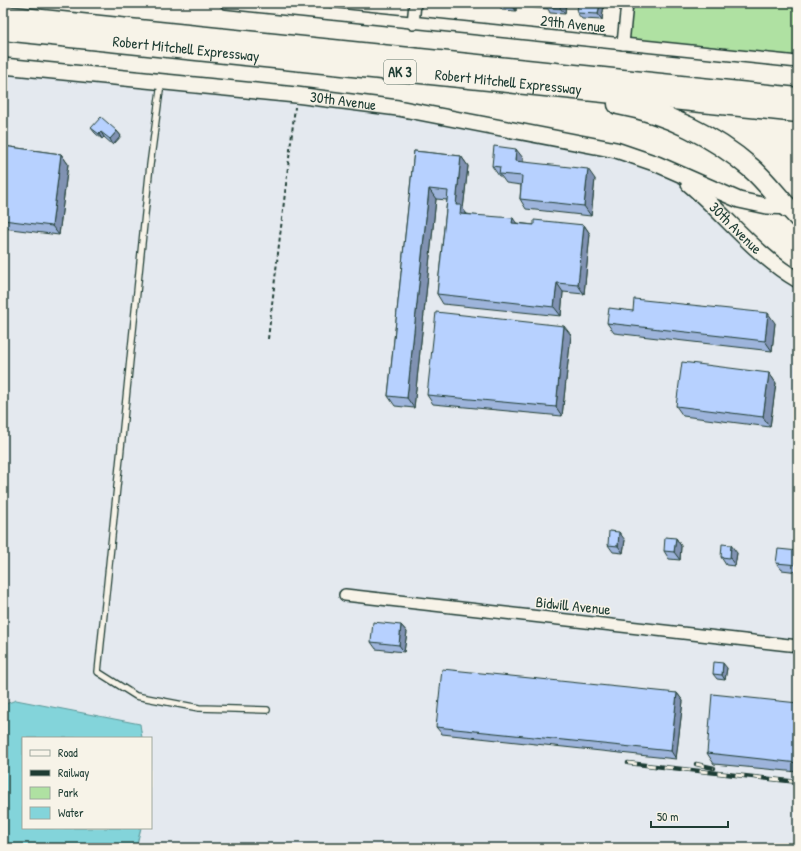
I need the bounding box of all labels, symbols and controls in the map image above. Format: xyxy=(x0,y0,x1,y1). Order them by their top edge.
street label: 29th Avenue xyxy=(539,10,607,37)
street label: Robert Mitchell Expressway xyxy=(112,30,260,66)
road number: AK 3 xyxy=(384,60,416,84)
street label: Robert Mitchell Expressway xyxy=(434,64,583,100)
street label: 30th Avenue xyxy=(309,86,378,115)
street label: 30th Avenue xyxy=(705,197,767,259)
street label: Bidwill Avenue xyxy=(535,591,612,620)
legend xyxy=(22,737,152,829)
text: Road xyxy=(58,744,78,761)
text: Railway xyxy=(58,764,89,781)
text: Park xyxy=(58,784,78,801)
scale bar xyxy=(651,803,728,829)
text: Water xyxy=(58,804,84,821)
text: 50 m xyxy=(657,808,678,825)

